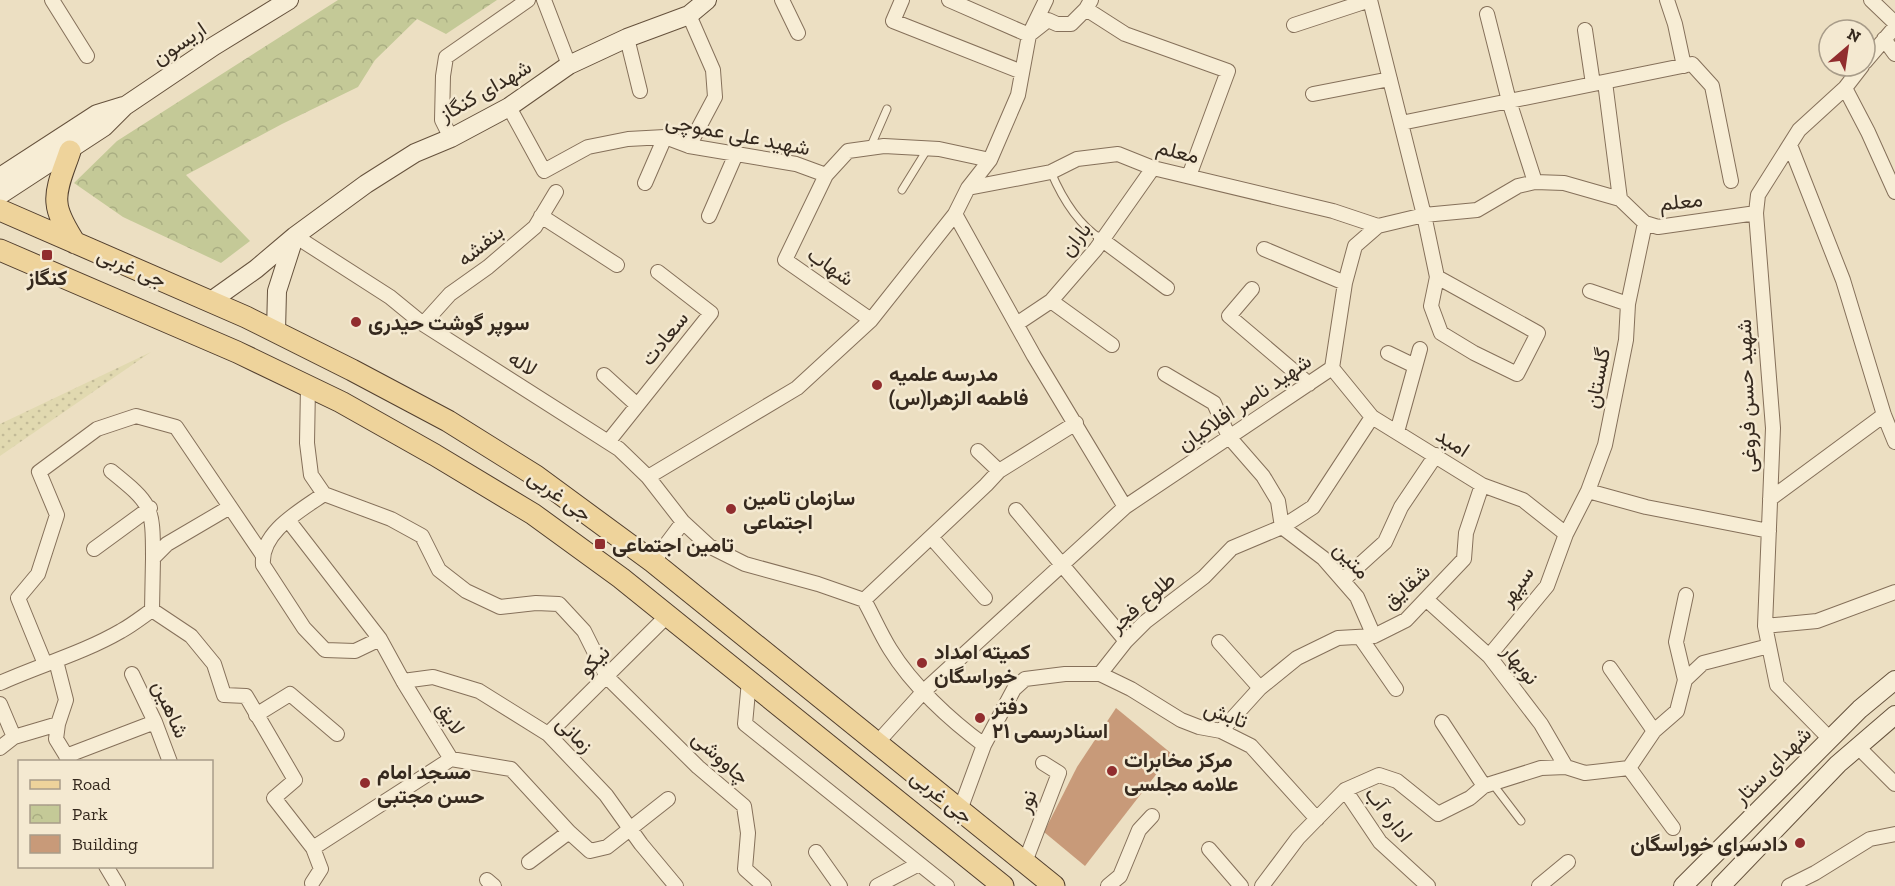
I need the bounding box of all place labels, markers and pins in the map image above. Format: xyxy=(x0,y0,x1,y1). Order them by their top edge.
marker: کنگاز xyxy=(40,248,54,262)
place label: کنگاز xyxy=(26,265,67,291)
place label: سوپر گوشت حیدری xyxy=(368,310,529,337)
marker: سوپر گوشت حیدری xyxy=(349,315,363,329)
place label: مدرسه علمیه فاطمه الزهرا(س) xyxy=(889,361,1029,411)
marker: مدرسه علمیه فاطمه الزهرا(س) xyxy=(870,378,884,392)
place label: سازمان تامین اجتماعی xyxy=(743,485,855,534)
marker: سازمان تامین اجتماعی xyxy=(724,502,738,516)
place label: تامین اجتماعی xyxy=(612,532,734,557)
marker: تامین اجتماعی xyxy=(593,537,607,551)
place label: کمیته امداد خوراسگان xyxy=(934,639,1030,689)
marker: کمیته امداد خوراسگان xyxy=(915,656,929,670)
place label: دفتر اسنادرسمی ۲۱ xyxy=(991,694,1108,744)
marker: دفتر اسنادرسمی ۲۱ xyxy=(973,711,987,725)
place label: مرکز مخابرات علامه مجلسی xyxy=(1124,747,1238,796)
place label: مسجد امام حسن مجتبی xyxy=(377,759,485,808)
marker: مرکز مخابرات علامه مجلسی xyxy=(1105,764,1119,778)
marker: مسجد امام حسن مجتبی xyxy=(358,776,372,790)
place label: دادسرای خوراسگان xyxy=(1630,831,1788,857)
marker: دادسرای خوراسگان xyxy=(1793,836,1807,850)

